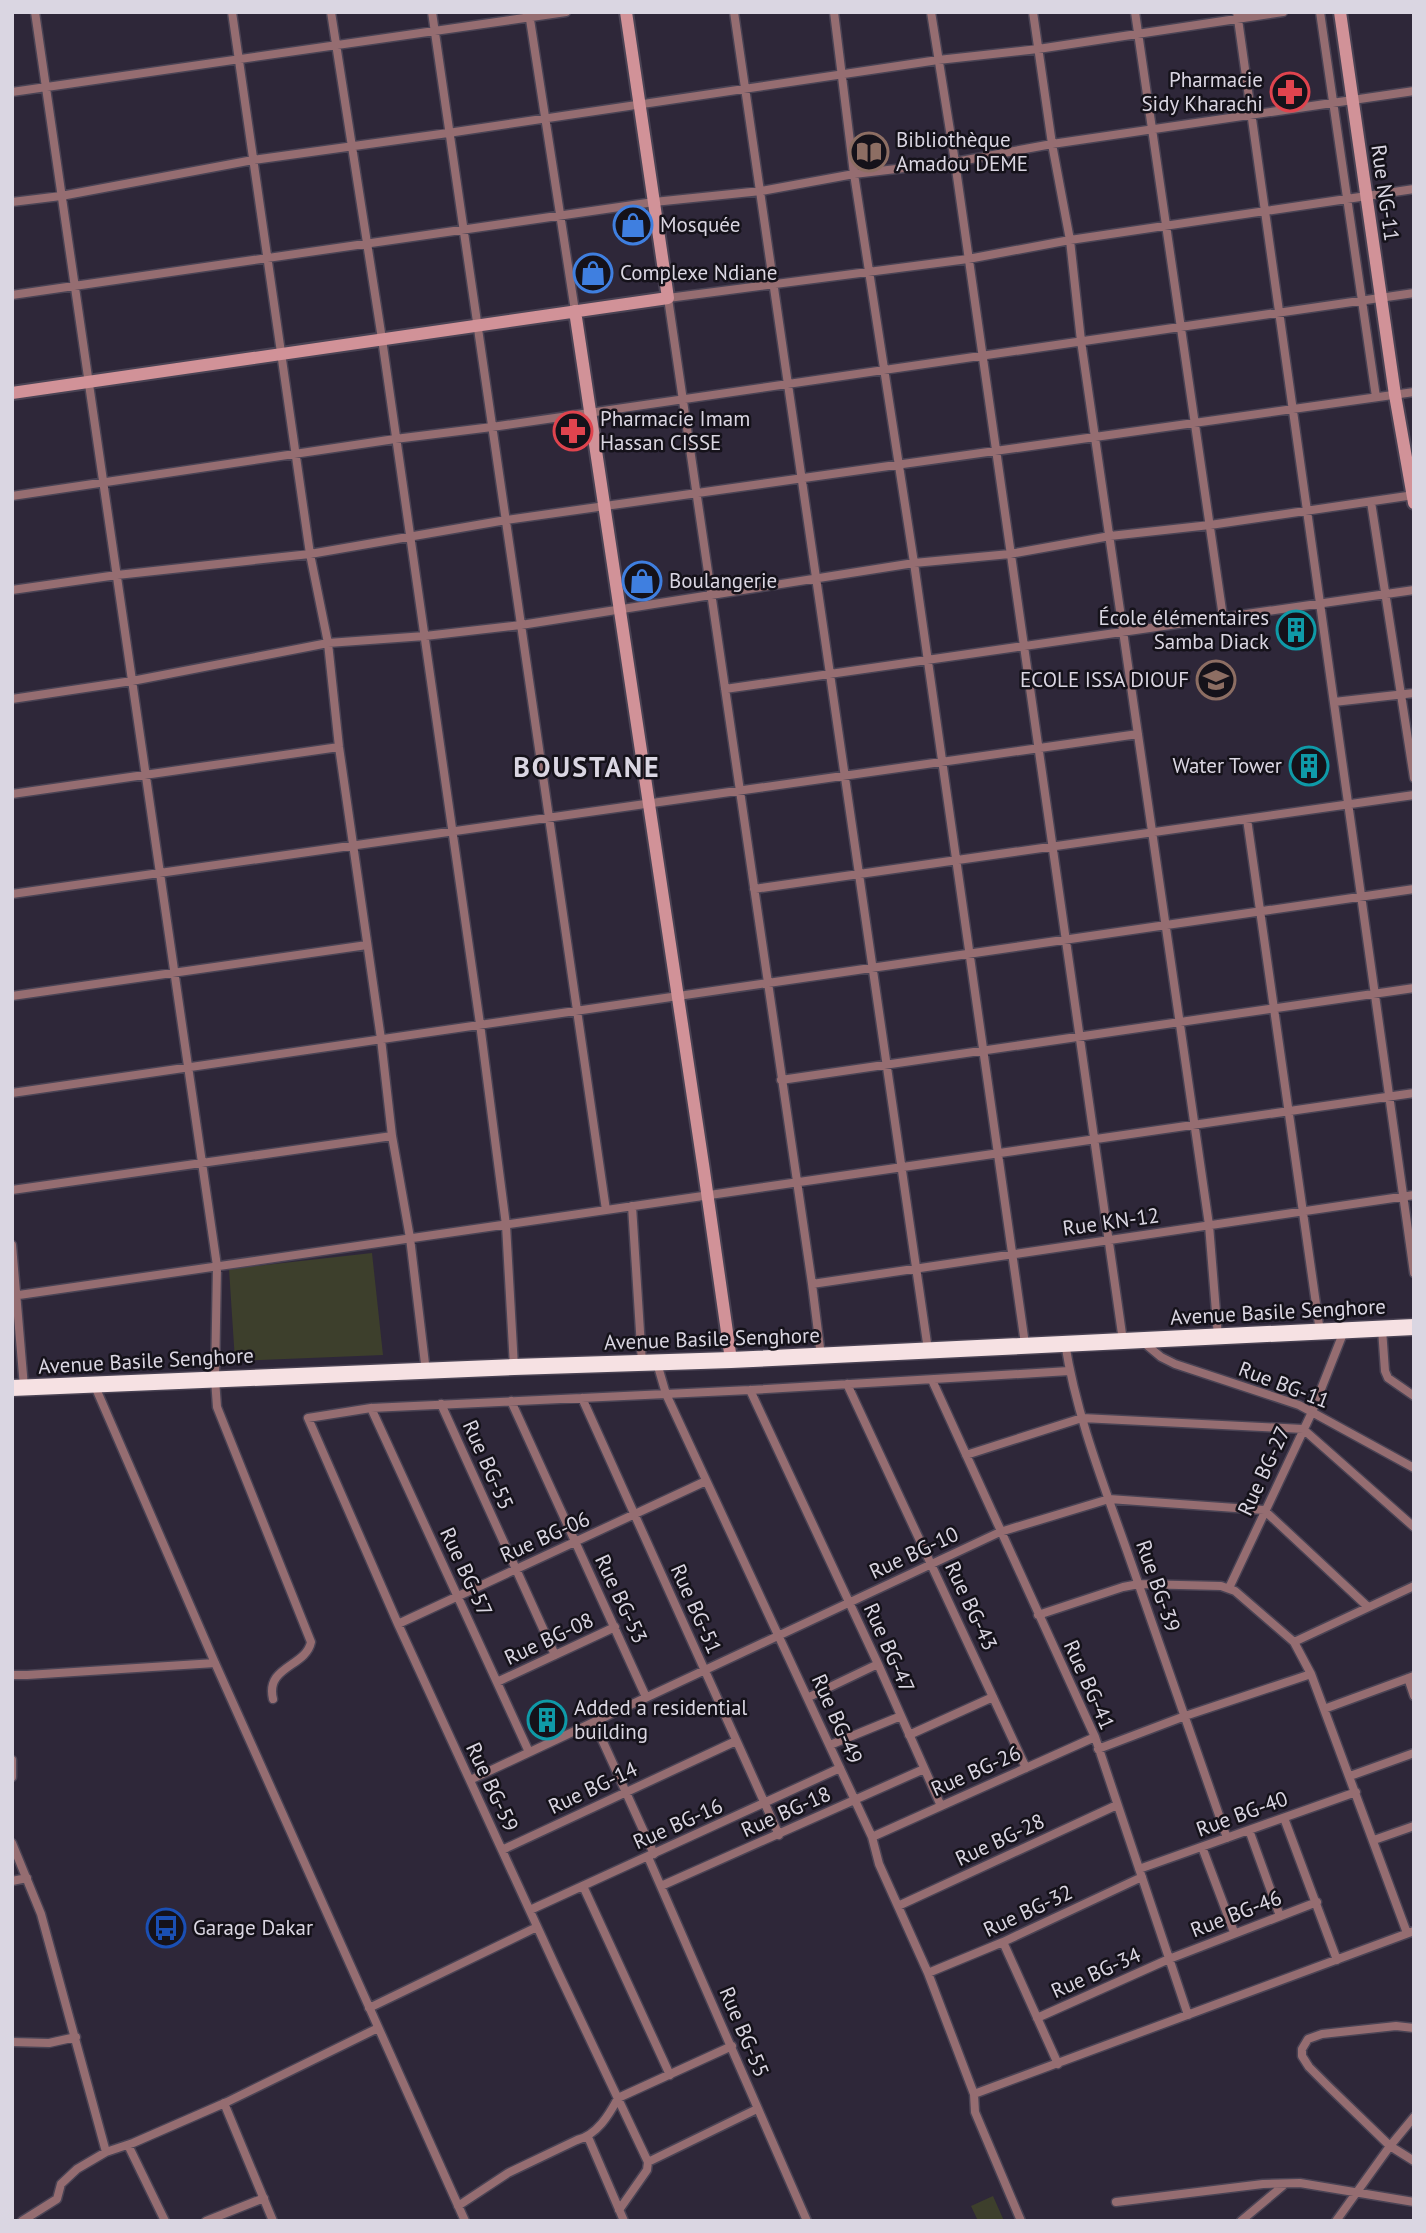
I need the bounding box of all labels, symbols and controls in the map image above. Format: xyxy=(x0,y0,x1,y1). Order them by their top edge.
place label: Pharmacie Sidy Kharachi xyxy=(1141,66,1263,117)
pharmacy icon: Pharmacie Sidy Kharachi xyxy=(1269,71,1311,113)
place label: Bibliothèque Amadou DEME xyxy=(896,126,1028,177)
library icon: Bibliothèque Amadou DEME xyxy=(848,131,890,173)
street label: Rue NG-11 xyxy=(1365,143,1406,243)
shop icon: Mosquée xyxy=(612,204,654,246)
place label: Mosquée xyxy=(660,211,740,238)
shop icon: Complexe Ndiane xyxy=(572,252,614,294)
place label: Complexe Ndiane xyxy=(620,259,777,286)
place label: Pharmacie Imam Hassan CISSE xyxy=(600,405,750,456)
pharmacy icon: Pharmacie Imam Hassan CISSE xyxy=(552,410,594,452)
shop icon: Boulangerie xyxy=(621,560,663,602)
place label: Boulangerie xyxy=(669,567,777,594)
place label: École élémentaires Samba Diack xyxy=(1099,604,1269,655)
building icon: École élémentaires Samba Diack xyxy=(1275,609,1317,651)
school or university icon: ECOLE ISSA DIOUF xyxy=(1195,659,1237,701)
place label: ECOLE ISSA DIOUF xyxy=(1020,666,1189,693)
building icon: Water Tower xyxy=(1288,745,1330,787)
district label: BOUSTANE xyxy=(513,748,661,785)
place label: Water Tower xyxy=(1172,752,1282,779)
street label: Rue KN-12 xyxy=(1061,1201,1161,1242)
street label: Avenue Basile Senghore xyxy=(1169,1292,1386,1331)
street label: Avenue Basile Senghore xyxy=(604,1321,820,1356)
street label: Avenue Basile Senghore xyxy=(37,1341,254,1380)
street label: Rue BG-11 xyxy=(1235,1355,1334,1414)
street label: Rue BG-55 xyxy=(457,1416,520,1514)
street label: Rue BG-27 xyxy=(1231,1422,1296,1520)
street label: Rue BG-06 xyxy=(496,1505,594,1568)
street label: Rue BG-10 xyxy=(865,1520,963,1585)
street label: Rue BG-57 xyxy=(434,1523,499,1621)
street label: Rue BG-39 xyxy=(1130,1536,1187,1635)
street label: Rue BG-53 xyxy=(589,1550,654,1648)
street label: Rue BG-43 xyxy=(939,1557,1004,1655)
street label: Rue BG-51 xyxy=(665,1560,728,1658)
street label: Rue BG-47 xyxy=(858,1599,921,1697)
street label: Rue BG-08 xyxy=(500,1606,598,1671)
street label: Rue BG-41 xyxy=(1058,1636,1121,1734)
street label: Rue BG-49 xyxy=(806,1670,869,1768)
place label: Added a residential building xyxy=(574,1694,748,1745)
building icon: Added a residential building xyxy=(526,1699,568,1741)
street label: Rue BG-59 xyxy=(460,1738,525,1836)
street label: Rue BG-26 xyxy=(927,1739,1025,1802)
street label: Rue BG-14 xyxy=(544,1755,642,1820)
street label: Rue BG-18 xyxy=(737,1780,835,1843)
street label: Rue BG-40 xyxy=(1192,1785,1291,1843)
street label: Rue BG-16 xyxy=(629,1792,727,1855)
street label: Rue BG-28 xyxy=(951,1807,1049,1872)
street label: Rue BG-32 xyxy=(979,1878,1077,1943)
street label: Rue BG-46 xyxy=(1186,1884,1285,1943)
bus stop icon: Garage Dakar xyxy=(145,1907,187,1949)
place label: Garage Dakar xyxy=(193,1914,313,1941)
street label: Rue BG-34 xyxy=(1047,1941,1145,2004)
street label: Rue BG-55 xyxy=(713,1983,776,2081)

